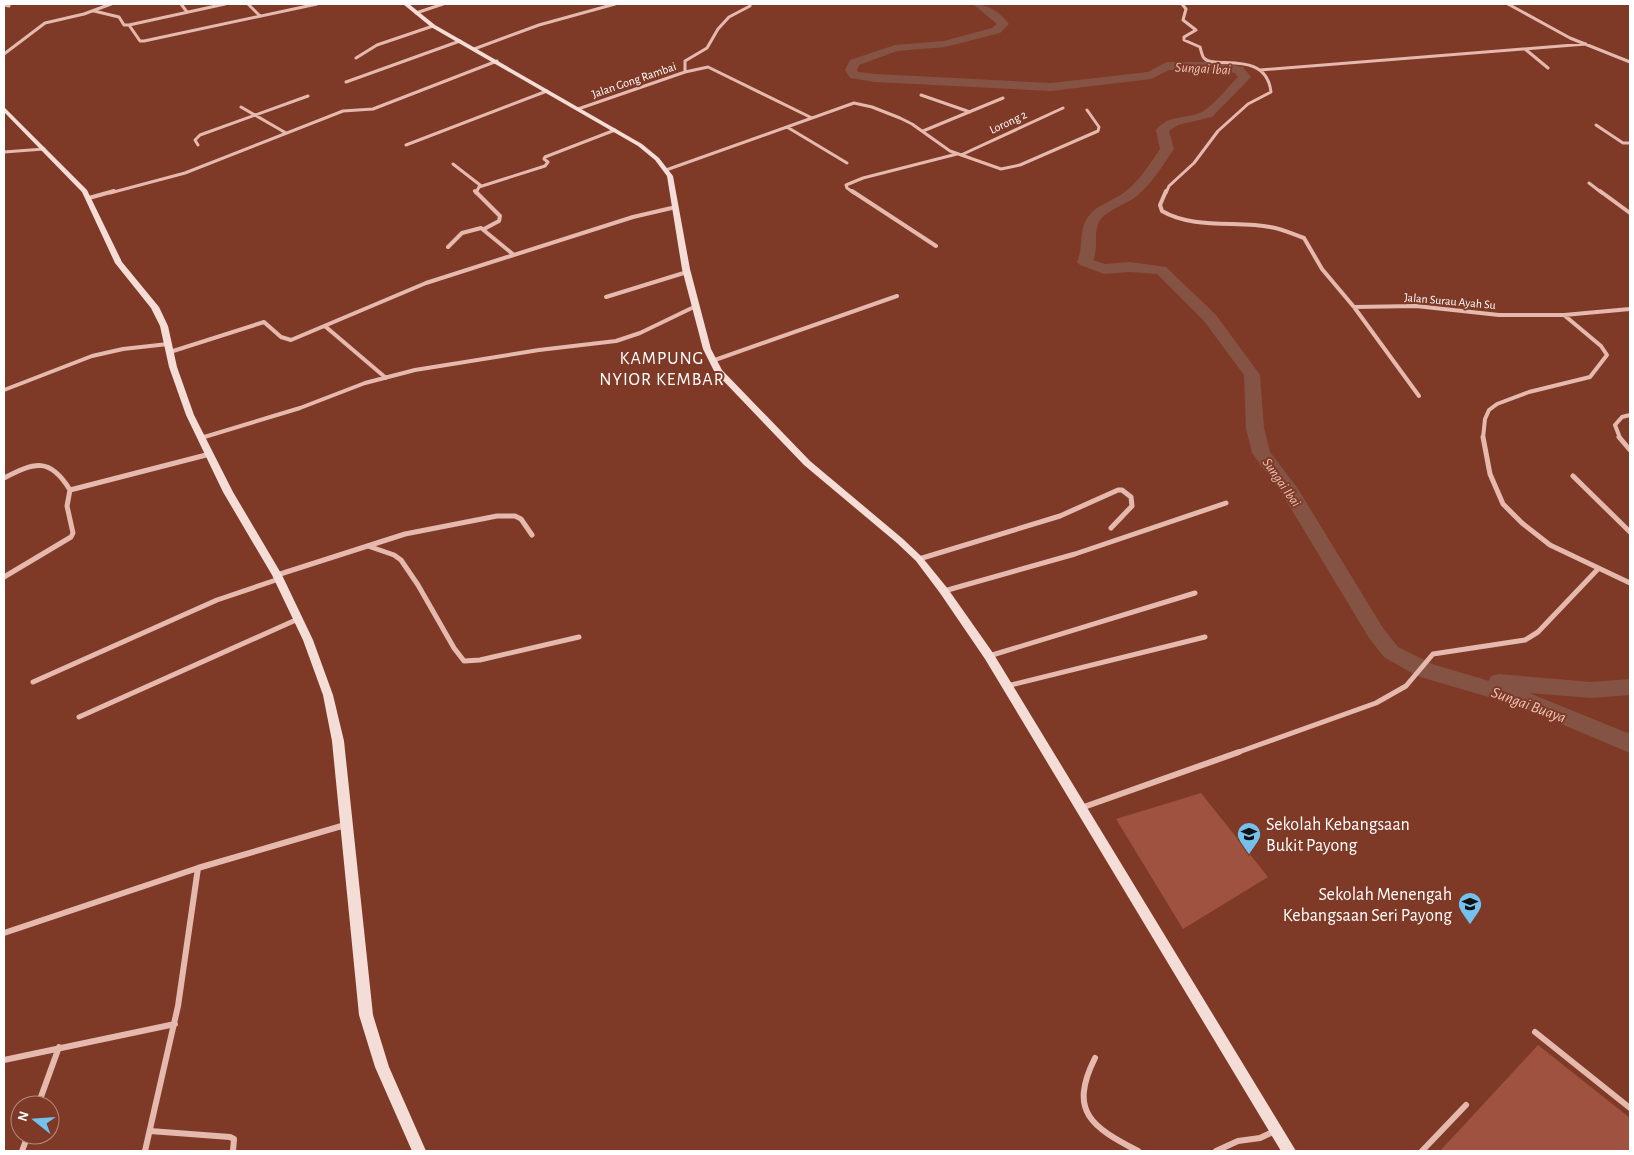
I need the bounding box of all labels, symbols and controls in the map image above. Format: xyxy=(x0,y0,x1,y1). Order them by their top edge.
street label: Jalan Gong Rambai xyxy=(590,60,678,100)
water label: Sungai Ibai xyxy=(1175,61,1231,77)
street label: Lorong 2 xyxy=(987,108,1029,136)
street label: Jalan Surau Ayah Su xyxy=(1404,291,1496,312)
district label: KAMPUNG NYIOR KEMBAR xyxy=(599,350,725,389)
water label: Sungai Ibai xyxy=(1259,456,1303,509)
water label: Sungai Buaya xyxy=(1489,684,1568,726)
place label: Sekolah Kebangsaan Bukit Payong xyxy=(1266,816,1410,855)
school or university icon: Sekolah Kebangsaan Bukit Payong xyxy=(1236,821,1262,855)
place label: Sekolah Menengah Kebangsaan Seri Payong xyxy=(1283,886,1452,925)
school or university icon: Sekolah Menengah Kebangsaan Seri Payong xyxy=(1457,891,1483,925)
north arrow xyxy=(10,1095,60,1145)
text: N xyxy=(15,1110,32,1123)

